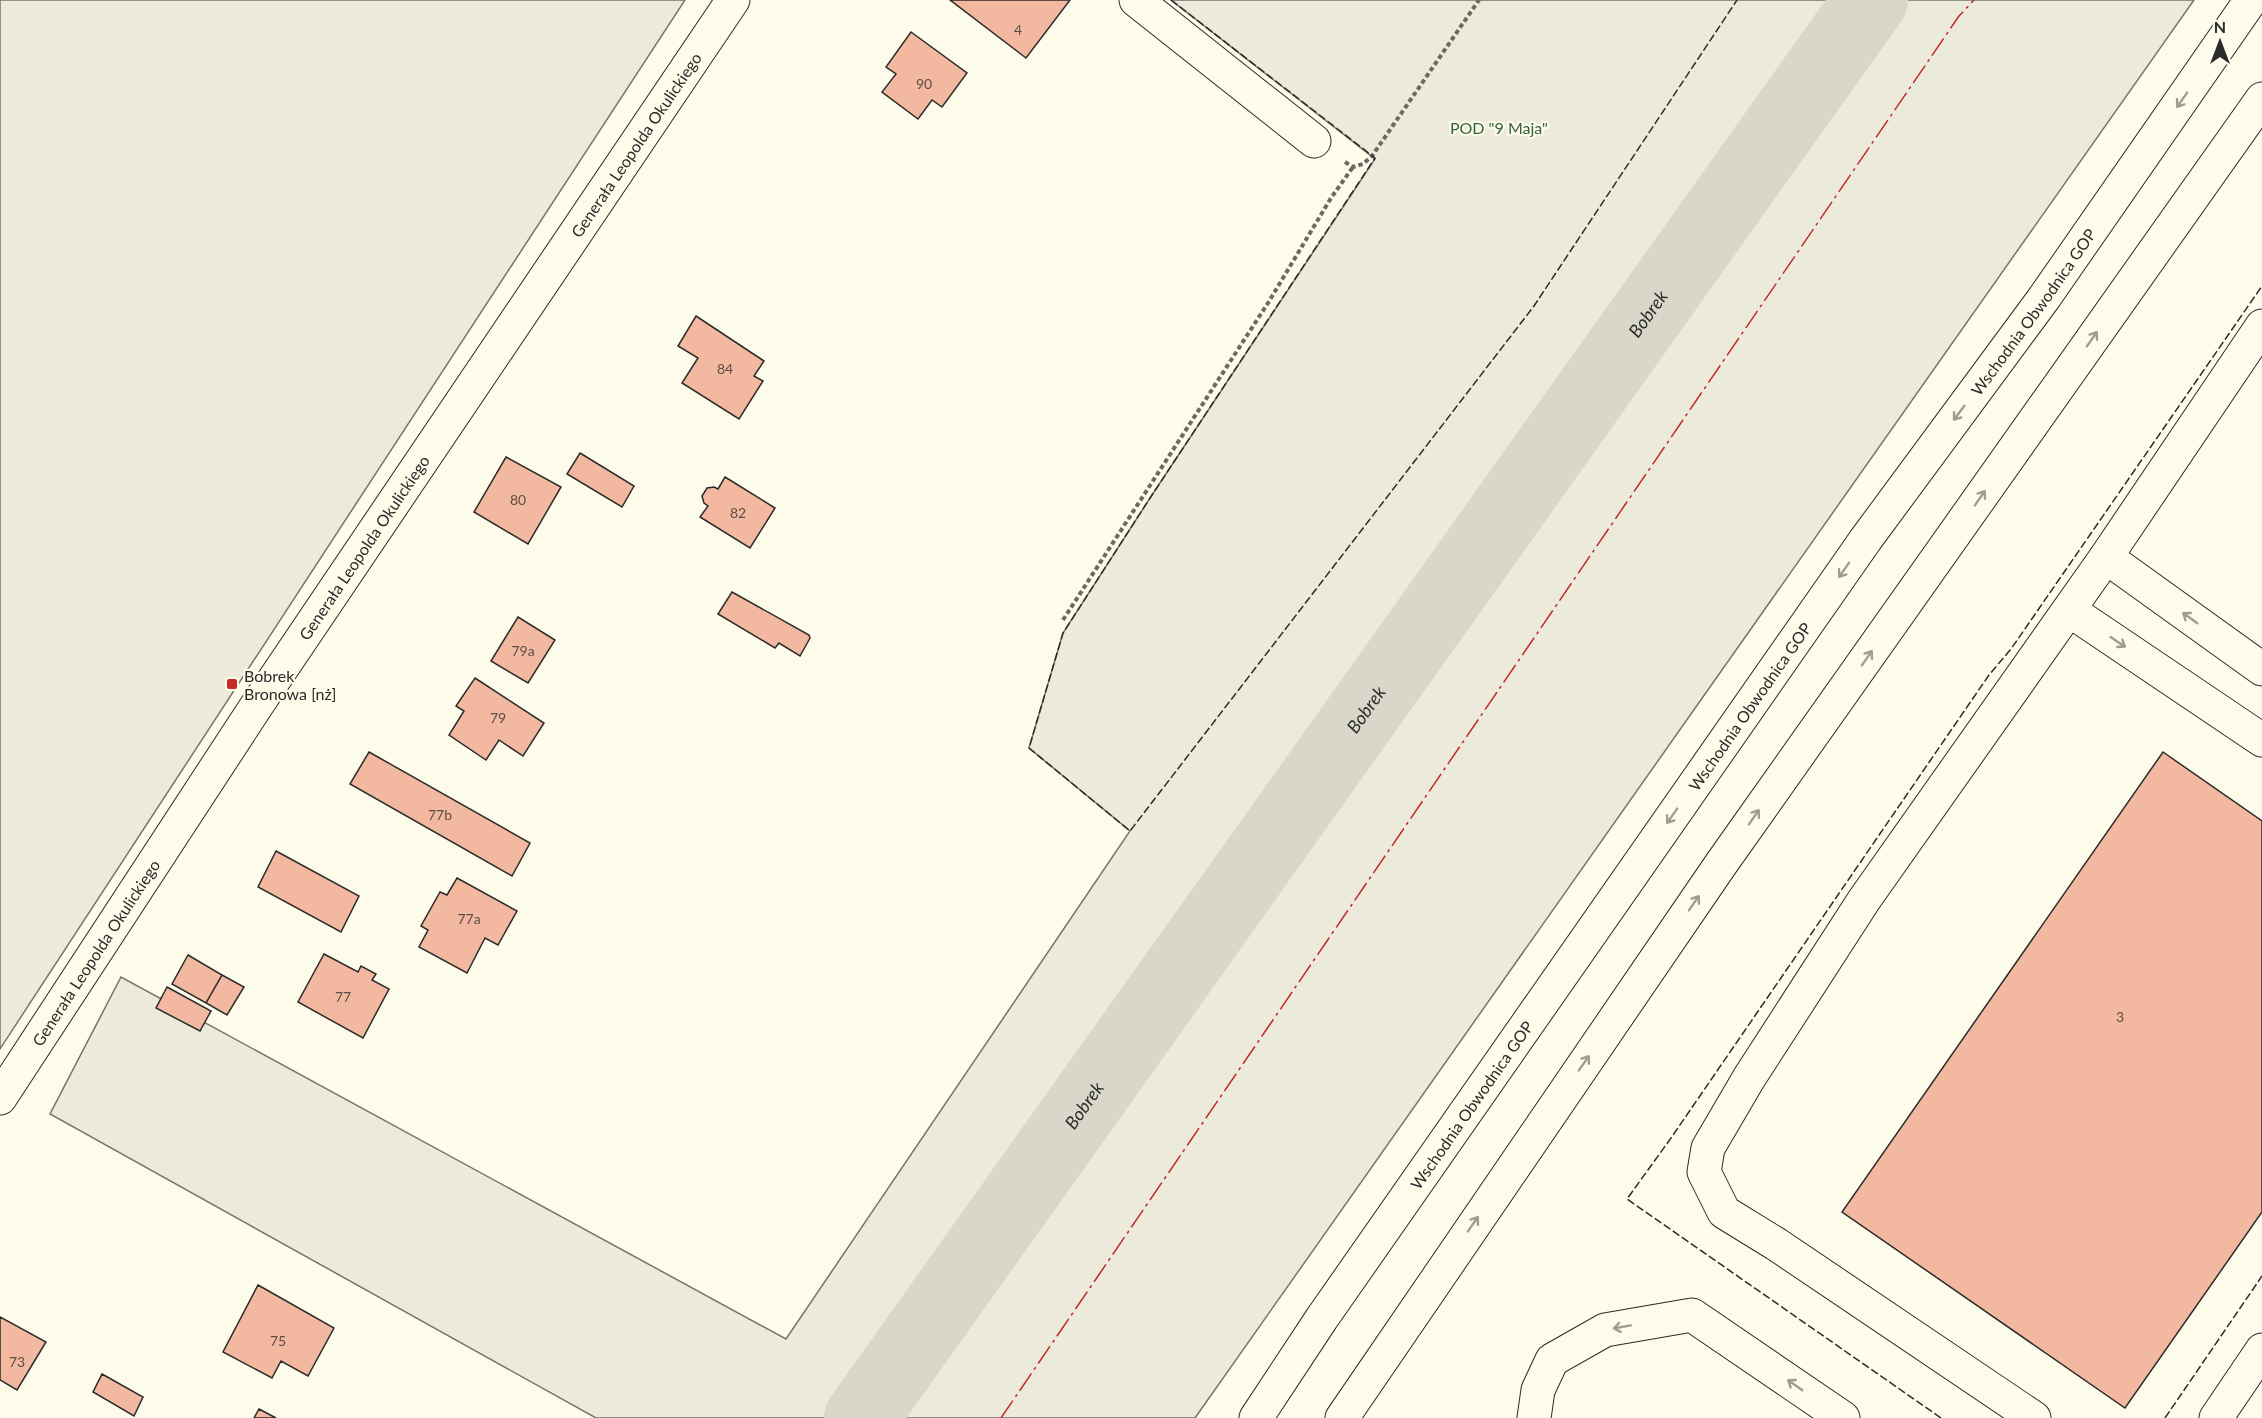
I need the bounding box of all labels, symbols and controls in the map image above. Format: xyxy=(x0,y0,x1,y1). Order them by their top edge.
north arrow xyxy=(2190,12,2250,72)
text: N xyxy=(2214,17,2226,36)
house number: 4 xyxy=(1014,21,1022,38)
street label: Generała Leopolda Okulickiego xyxy=(566,48,705,240)
house number: 90 xyxy=(916,75,932,92)
one-way arrow xyxy=(2176,91,2188,108)
park label: POD "9 Maja" xyxy=(1450,118,1548,137)
street label: Wschodnia Obwodnica GOP xyxy=(1966,224,2099,399)
water label: Bobrek xyxy=(1623,285,1672,341)
one-way arrow xyxy=(2086,332,2099,348)
house number: 84 xyxy=(717,360,733,377)
one-way arrow xyxy=(1953,404,1965,420)
street label: Generała Leopolda Okulickiego xyxy=(294,451,433,643)
house number: 80 xyxy=(510,491,526,508)
one-way arrow xyxy=(1974,491,1986,507)
house number: 82 xyxy=(730,504,746,521)
one-way arrow xyxy=(1838,562,1850,578)
one-way arrow xyxy=(2182,612,2198,624)
street label: Wschodnia Obwodnica GOP xyxy=(1684,618,1815,794)
one-way arrow xyxy=(2109,636,2125,648)
house number: 79a xyxy=(511,642,535,659)
one-way arrow xyxy=(1861,650,1873,666)
place label: Bobrek Bronowa [nż] xyxy=(244,666,336,703)
marker: Bobrek Bronowa [nż] xyxy=(225,677,239,691)
water label: Bobrek xyxy=(1342,681,1390,737)
house number: 79 xyxy=(490,709,506,726)
house number: 77b xyxy=(428,806,452,823)
one-way arrow xyxy=(1666,808,1678,824)
one-way arrow xyxy=(1748,809,1760,825)
street label: Generała Leopolda Okulickiego xyxy=(27,856,163,1049)
one-way arrow xyxy=(1688,895,1700,911)
house number: 77a xyxy=(457,910,481,927)
house number: 77 xyxy=(335,988,351,1005)
house number: 3 xyxy=(2116,1008,2124,1025)
street label: Wschodnia Obwodnica GOP xyxy=(1406,1017,1536,1192)
one-way arrow xyxy=(1578,1056,1590,1072)
water label: Bobrek xyxy=(1060,1077,1108,1133)
one-way arrow xyxy=(1467,1216,1479,1233)
one-way arrow xyxy=(1613,1322,1633,1333)
house number: 75 xyxy=(270,1332,286,1349)
house number: 73 xyxy=(9,1353,25,1370)
one-way arrow xyxy=(1787,1378,1803,1391)

